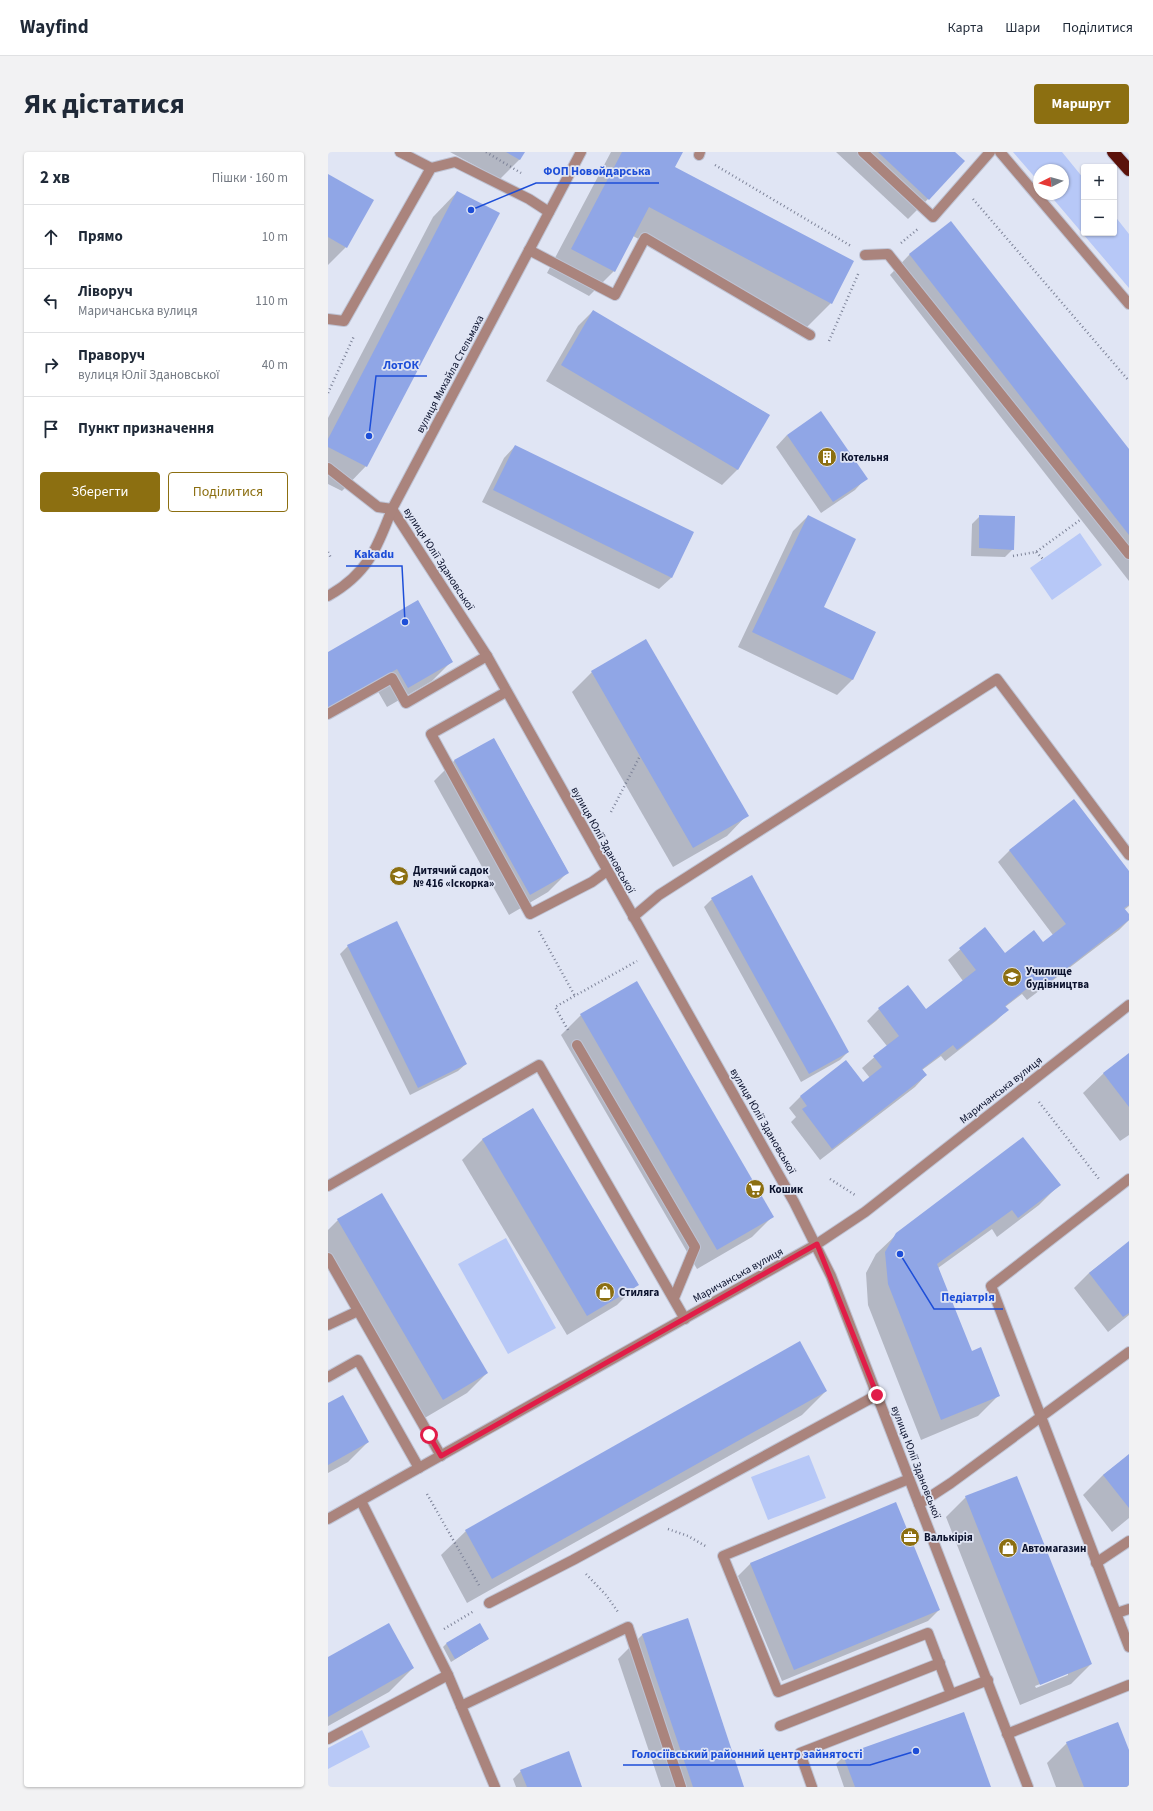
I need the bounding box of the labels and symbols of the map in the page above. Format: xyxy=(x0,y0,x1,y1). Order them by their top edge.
callout: ФОП Новойдарська xyxy=(536,159,659,183)
text: ФОП Новойдарська xyxy=(543,163,651,180)
north arrow xyxy=(1033,164,1069,200)
street label: вулиця Михайла Стельмаха xyxy=(413,312,487,436)
callout: ЛотОК xyxy=(376,352,427,376)
text: ЛотОК xyxy=(382,357,419,374)
building icon: Котельня xyxy=(816,446,838,468)
place label: Котельня xyxy=(841,450,889,465)
street label: вулиця Юлії Здановської xyxy=(400,505,478,614)
callout: Kakadu xyxy=(346,542,402,566)
text: Kakadu xyxy=(354,546,394,563)
street label: вулиця Юлії Здановської xyxy=(567,784,639,896)
place label: Дитячий садок № 416 «Іскорка» xyxy=(413,863,494,891)
school or university icon: Дитячий садок № 416 «Іскорка» xyxy=(388,865,410,887)
place label: Училище будівництва xyxy=(1026,964,1089,992)
school or university icon: Училище будівництва xyxy=(1001,966,1023,988)
street label: Маричанська вулиця xyxy=(957,1053,1045,1127)
street label: вулиця Юлії Здановської xyxy=(727,1065,800,1177)
supermarket icon: Кошик xyxy=(744,1178,766,1200)
place label: Кошик xyxy=(769,1182,803,1197)
street label: Маричанська вулиця xyxy=(690,1244,786,1306)
shop icon: Стиляга xyxy=(594,1281,616,1303)
place label: Стиляга xyxy=(619,1285,659,1300)
callout: ПедіатрІя xyxy=(934,1285,1003,1309)
text: ПедіатрІя xyxy=(941,1289,995,1306)
route end xyxy=(868,1386,886,1404)
street label: вулиця Юлії Здановської xyxy=(888,1403,945,1521)
route start xyxy=(420,1426,438,1444)
office icon: Валькірія xyxy=(899,1526,921,1548)
place label: Валькірія xyxy=(924,1530,973,1545)
shop icon: Автомагазин xyxy=(997,1537,1019,1559)
place label: Автомагазин xyxy=(1021,1541,1086,1556)
callout: Голосіївський районний центр зайнятості xyxy=(623,1741,870,1765)
text: Голосіївський районний центр зайнятості xyxy=(631,1746,863,1763)

